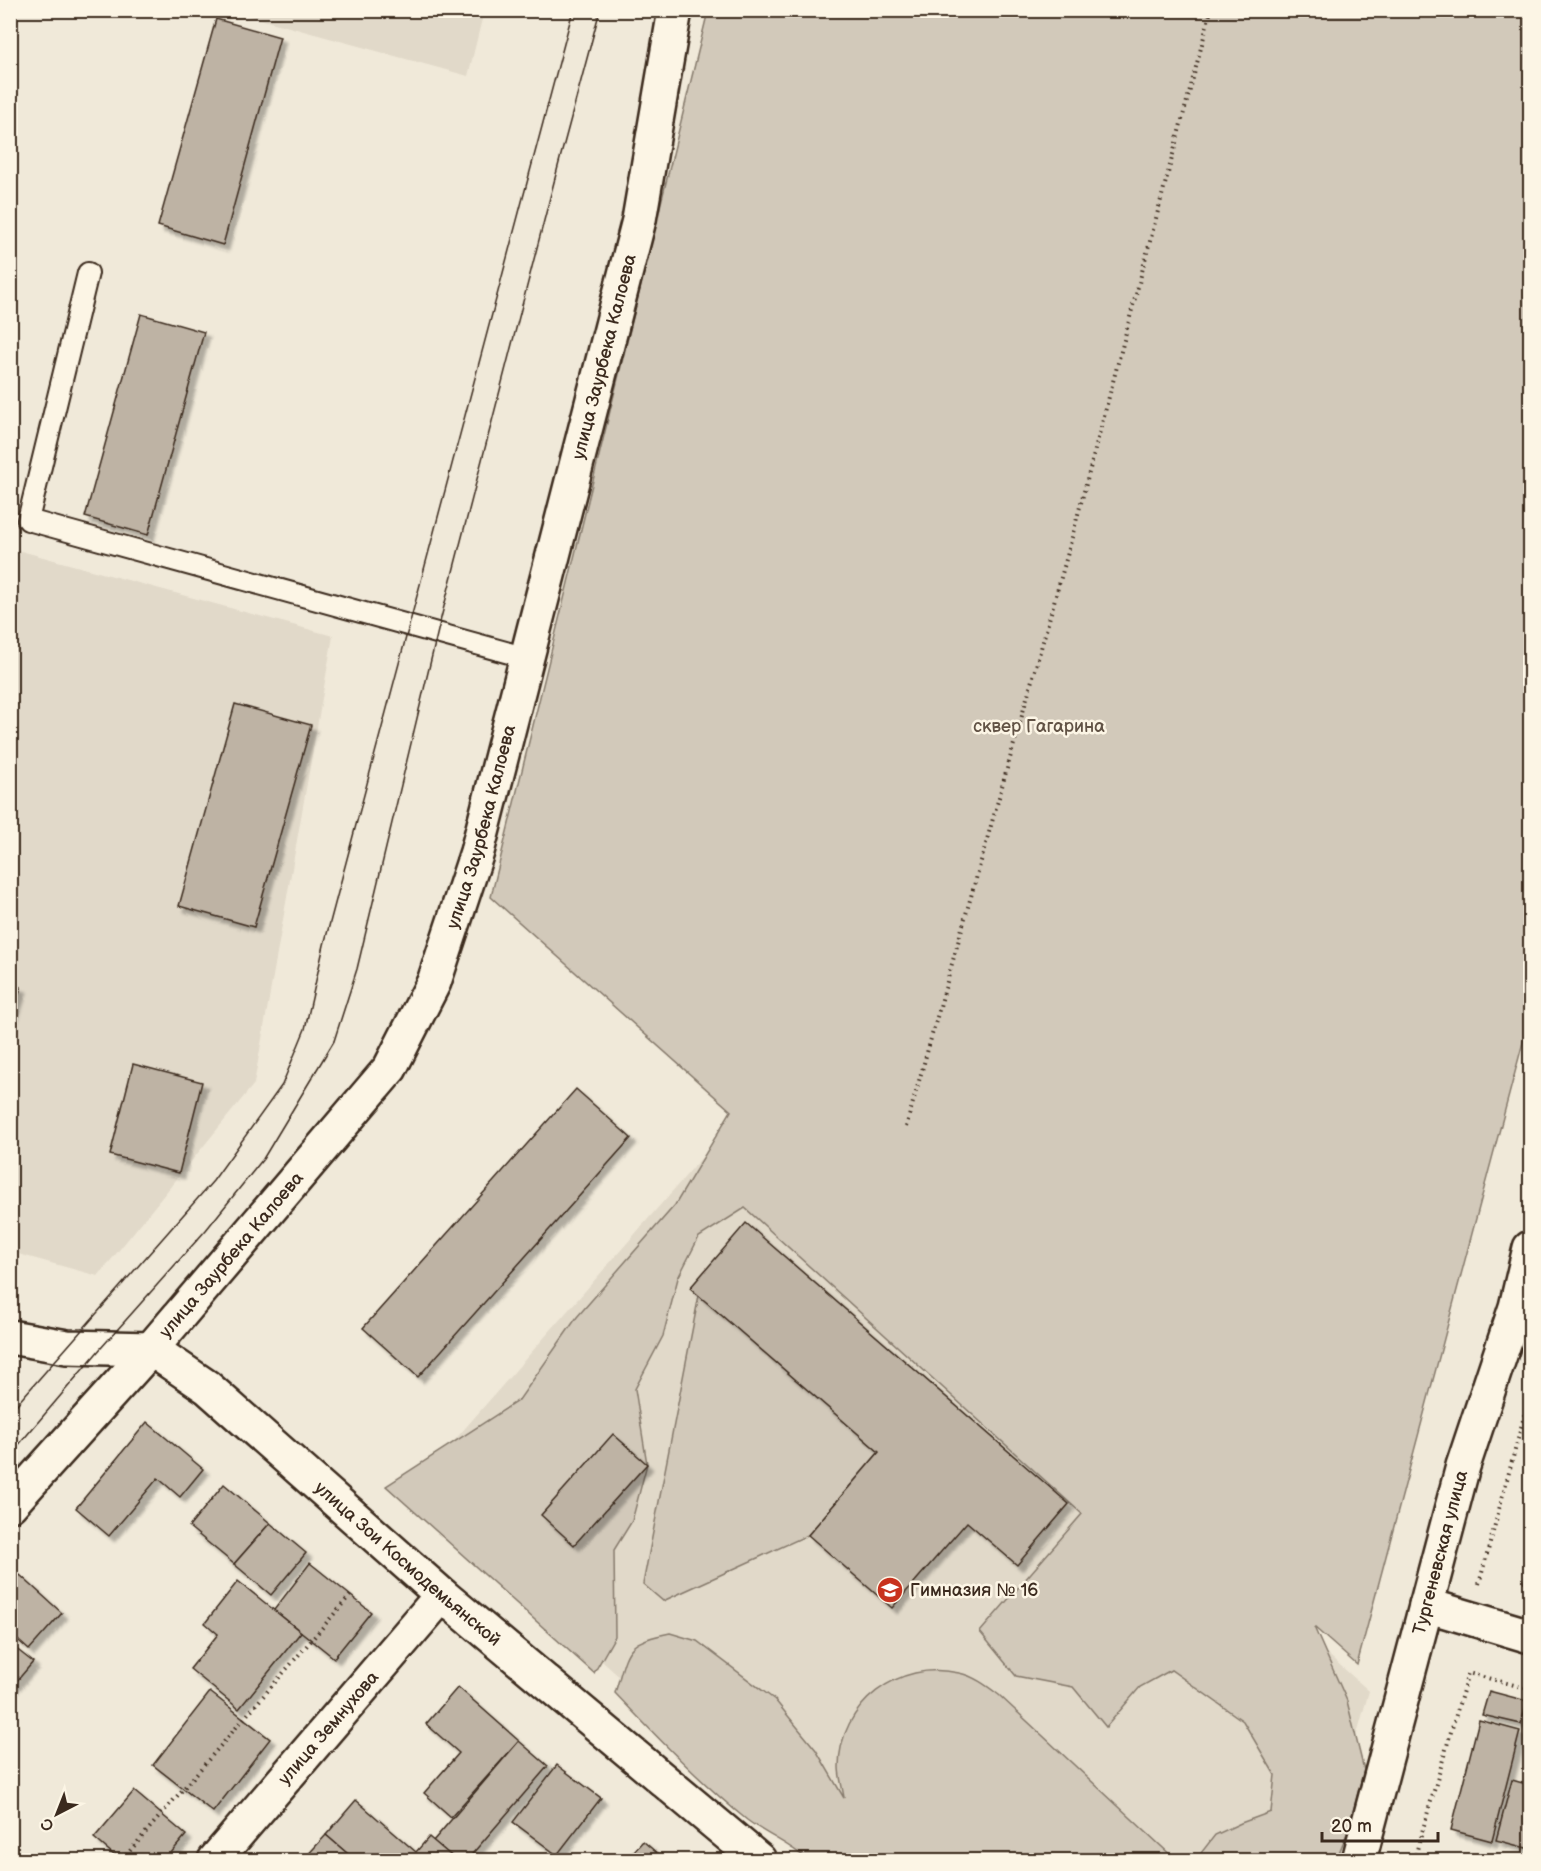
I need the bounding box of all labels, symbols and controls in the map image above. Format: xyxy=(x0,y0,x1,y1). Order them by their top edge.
street label: улица Заурбека Калоева xyxy=(568,252,641,462)
park label: сквер Гагарина xyxy=(973,716,1105,737)
street label: улица Заурбека Калоева xyxy=(442,722,520,932)
street label: улица Заурбека Калоева xyxy=(155,1168,308,1342)
street label: Тургеневская улица xyxy=(1409,1468,1472,1637)
street label: улица Зои Космодемьянской xyxy=(310,1477,505,1651)
school or university icon: Гимназия № 16 xyxy=(875,1575,905,1605)
place label: Гимназия № 16 xyxy=(910,1580,1038,1601)
street label: улица Земнухова xyxy=(274,1667,383,1789)
north arrow xyxy=(27,1784,87,1844)
scale bar xyxy=(1322,1805,1438,1843)
text: С xyxy=(37,1813,58,1835)
text: 20 m xyxy=(1331,1816,1372,1837)

